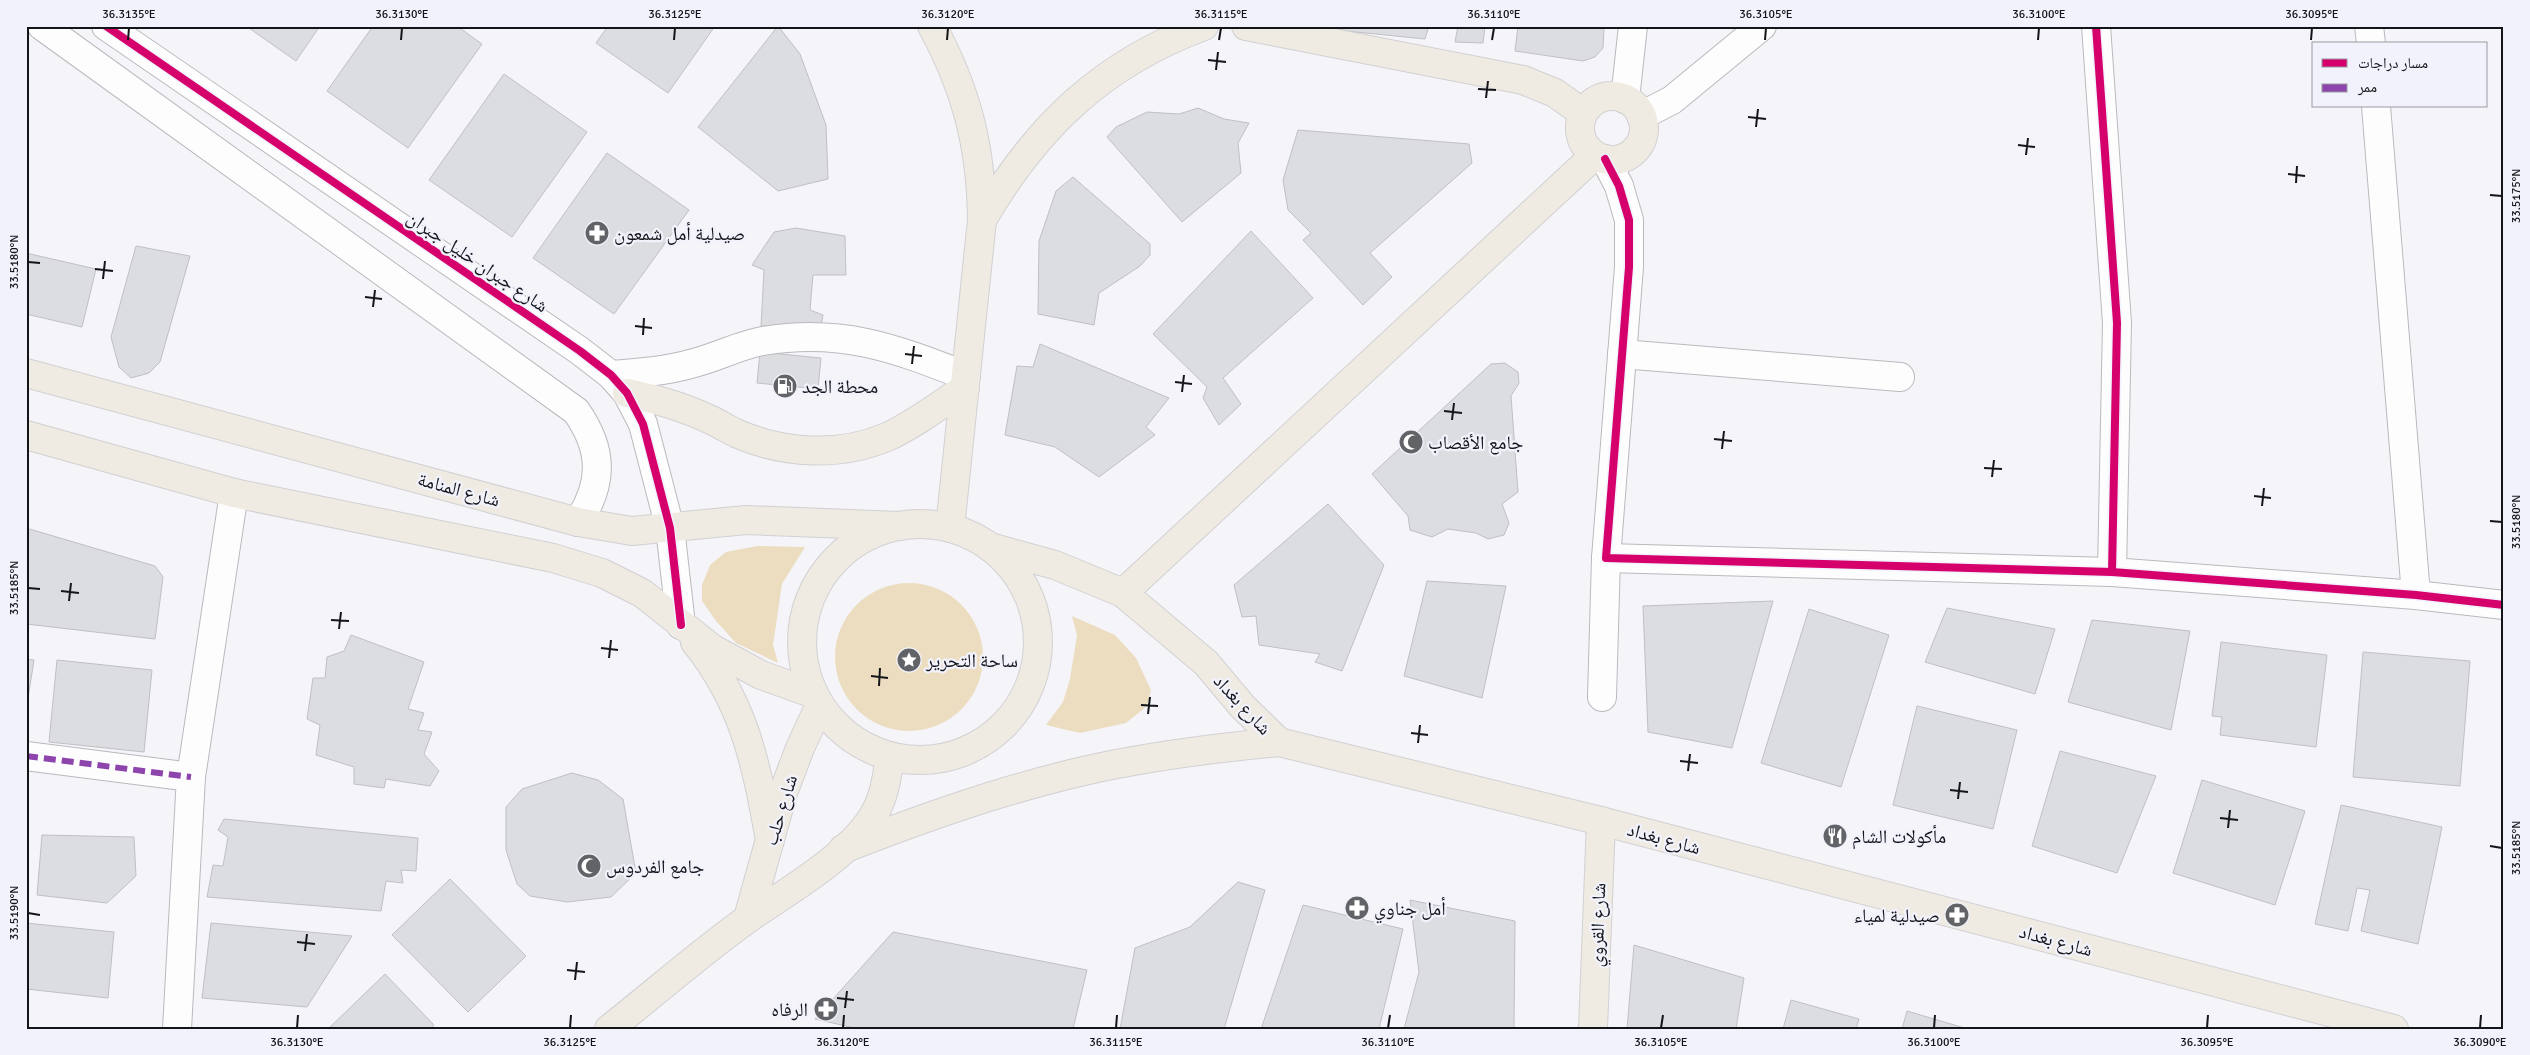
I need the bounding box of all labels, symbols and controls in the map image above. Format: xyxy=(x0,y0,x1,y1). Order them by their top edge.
text: 36.3135°E xyxy=(102,7,156,22)
text: 36.3130°E xyxy=(375,7,429,22)
text: 36.3125°E xyxy=(648,7,702,22)
text: 36.3120°E xyxy=(921,7,975,22)
text: 36.3115°E xyxy=(1194,7,1248,22)
text: 36.3110°E xyxy=(1467,7,1521,22)
text: 36.3105°E xyxy=(1739,7,1793,22)
text: 36.3100°E xyxy=(2012,7,2066,22)
text: 36.3095°E xyxy=(2285,7,2339,22)
legend xyxy=(2312,42,2488,108)
text: مسار دراجات xyxy=(2358,54,2428,72)
text: ممر xyxy=(2357,78,2377,96)
text: 33.5175°N xyxy=(2509,169,2524,223)
street label: شارع جبران خليل جبران xyxy=(402,206,553,318)
pharmacy icon: صيدلية أمل شمعون xyxy=(584,220,610,246)
place label: صيدلية أمل شمعون xyxy=(614,222,745,246)
text: 33.5180°N xyxy=(7,235,22,289)
fuel station icon: محطة الجد xyxy=(772,373,798,399)
place label: محطة الجد xyxy=(802,375,878,399)
mosque icon: جامع الأقصاب xyxy=(1398,429,1424,455)
place label: جامع الأقصاب xyxy=(1428,431,1523,455)
street label: شارع المنامة xyxy=(415,467,503,512)
text: 33.5180°N xyxy=(2509,495,2524,549)
text: 33.5185°N xyxy=(7,561,22,615)
place icon: ساحة التحرير xyxy=(896,647,922,673)
place label: ساحة التحرير xyxy=(925,649,1018,673)
street label: شارع بغداد xyxy=(1208,669,1277,740)
street label: شارع حلب xyxy=(759,772,803,848)
street label: شارع بغداد xyxy=(1625,818,1703,860)
text: 33.5185°N xyxy=(2509,821,2524,875)
restaurant icon: مأكولات الشام xyxy=(1822,823,1848,849)
place label: مأكولات الشام xyxy=(1852,825,1946,850)
mosque icon: جامع الفردوس xyxy=(576,853,602,879)
place label: جامع الفردوس xyxy=(606,855,704,879)
street label: شارع القروي xyxy=(1585,882,1614,968)
text: 33.5190°N xyxy=(7,886,22,940)
pharmacy icon: أمل جناوي xyxy=(1344,895,1370,921)
place label: أمل جناوي xyxy=(1374,897,1446,924)
pharmacy icon: صيدلية لمياء xyxy=(1944,902,1970,928)
place label: صيدلية لمياء xyxy=(1854,904,1940,928)
street label: شارع بغداد xyxy=(2017,920,2095,962)
pharmacy icon: الرفاه xyxy=(813,996,839,1022)
place label: الرفاه xyxy=(771,998,808,1022)
text: 36.3130°E xyxy=(270,1035,324,1050)
text: 36.3125°E xyxy=(543,1035,597,1050)
text: 36.3120°E xyxy=(816,1035,870,1050)
text: 36.3115°E xyxy=(1089,1035,1143,1050)
text: 36.3110°E xyxy=(1361,1035,1415,1050)
text: 36.3105°E xyxy=(1634,1035,1688,1050)
text: 36.3100°E xyxy=(1907,1035,1961,1050)
text: 36.3095°E xyxy=(2180,1035,2234,1050)
text: 36.3090°E xyxy=(2453,1035,2507,1050)

